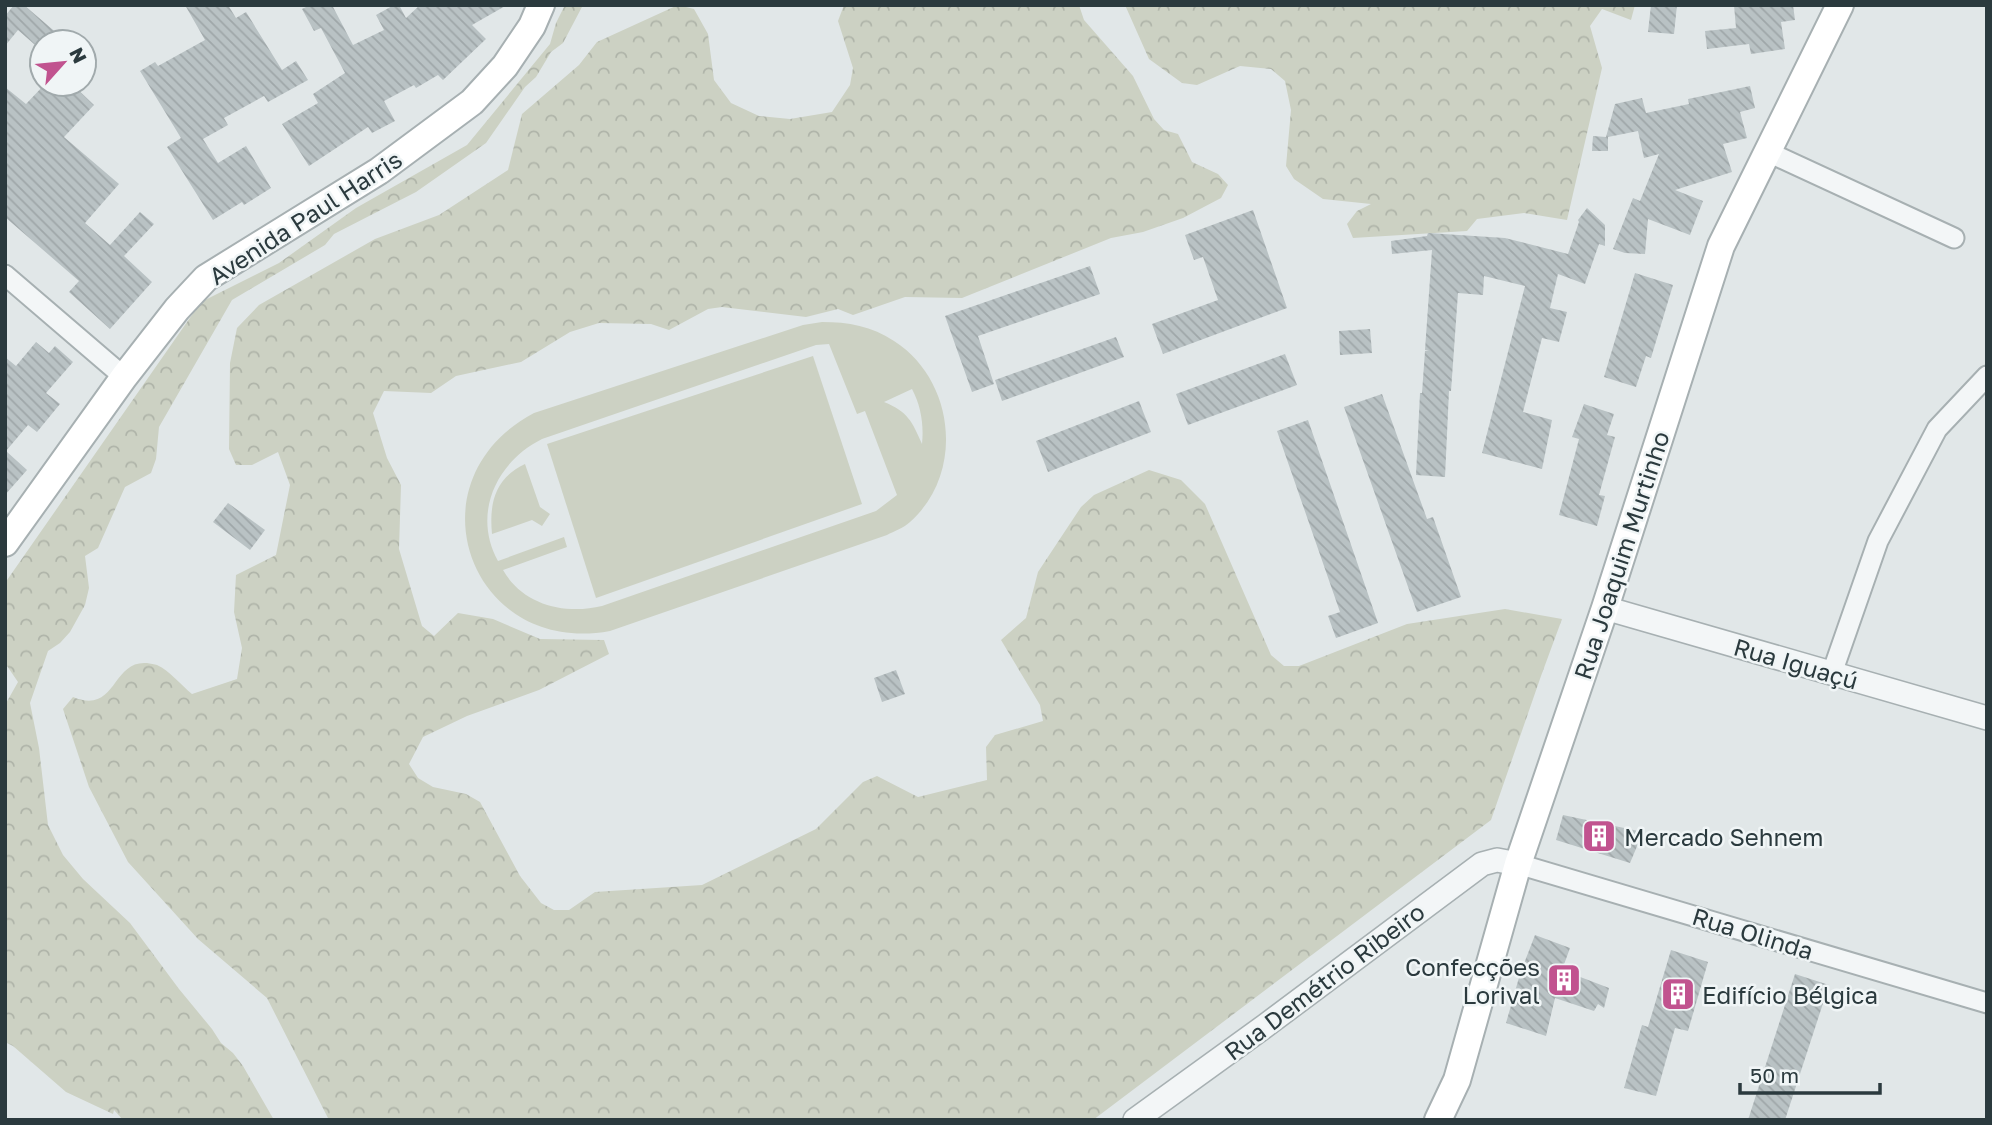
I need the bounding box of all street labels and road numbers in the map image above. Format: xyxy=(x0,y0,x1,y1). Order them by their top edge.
street label: Avenida Paul Harris xyxy=(203,144,407,290)
street label: Rua Joaquim Murtinho xyxy=(1567,427,1675,683)
street label: Rua Iguaçú xyxy=(1731,631,1861,695)
street label: Rua Demétrio Ribeiro xyxy=(1218,896,1430,1066)
street label: Rua Olinda xyxy=(1689,901,1817,965)

